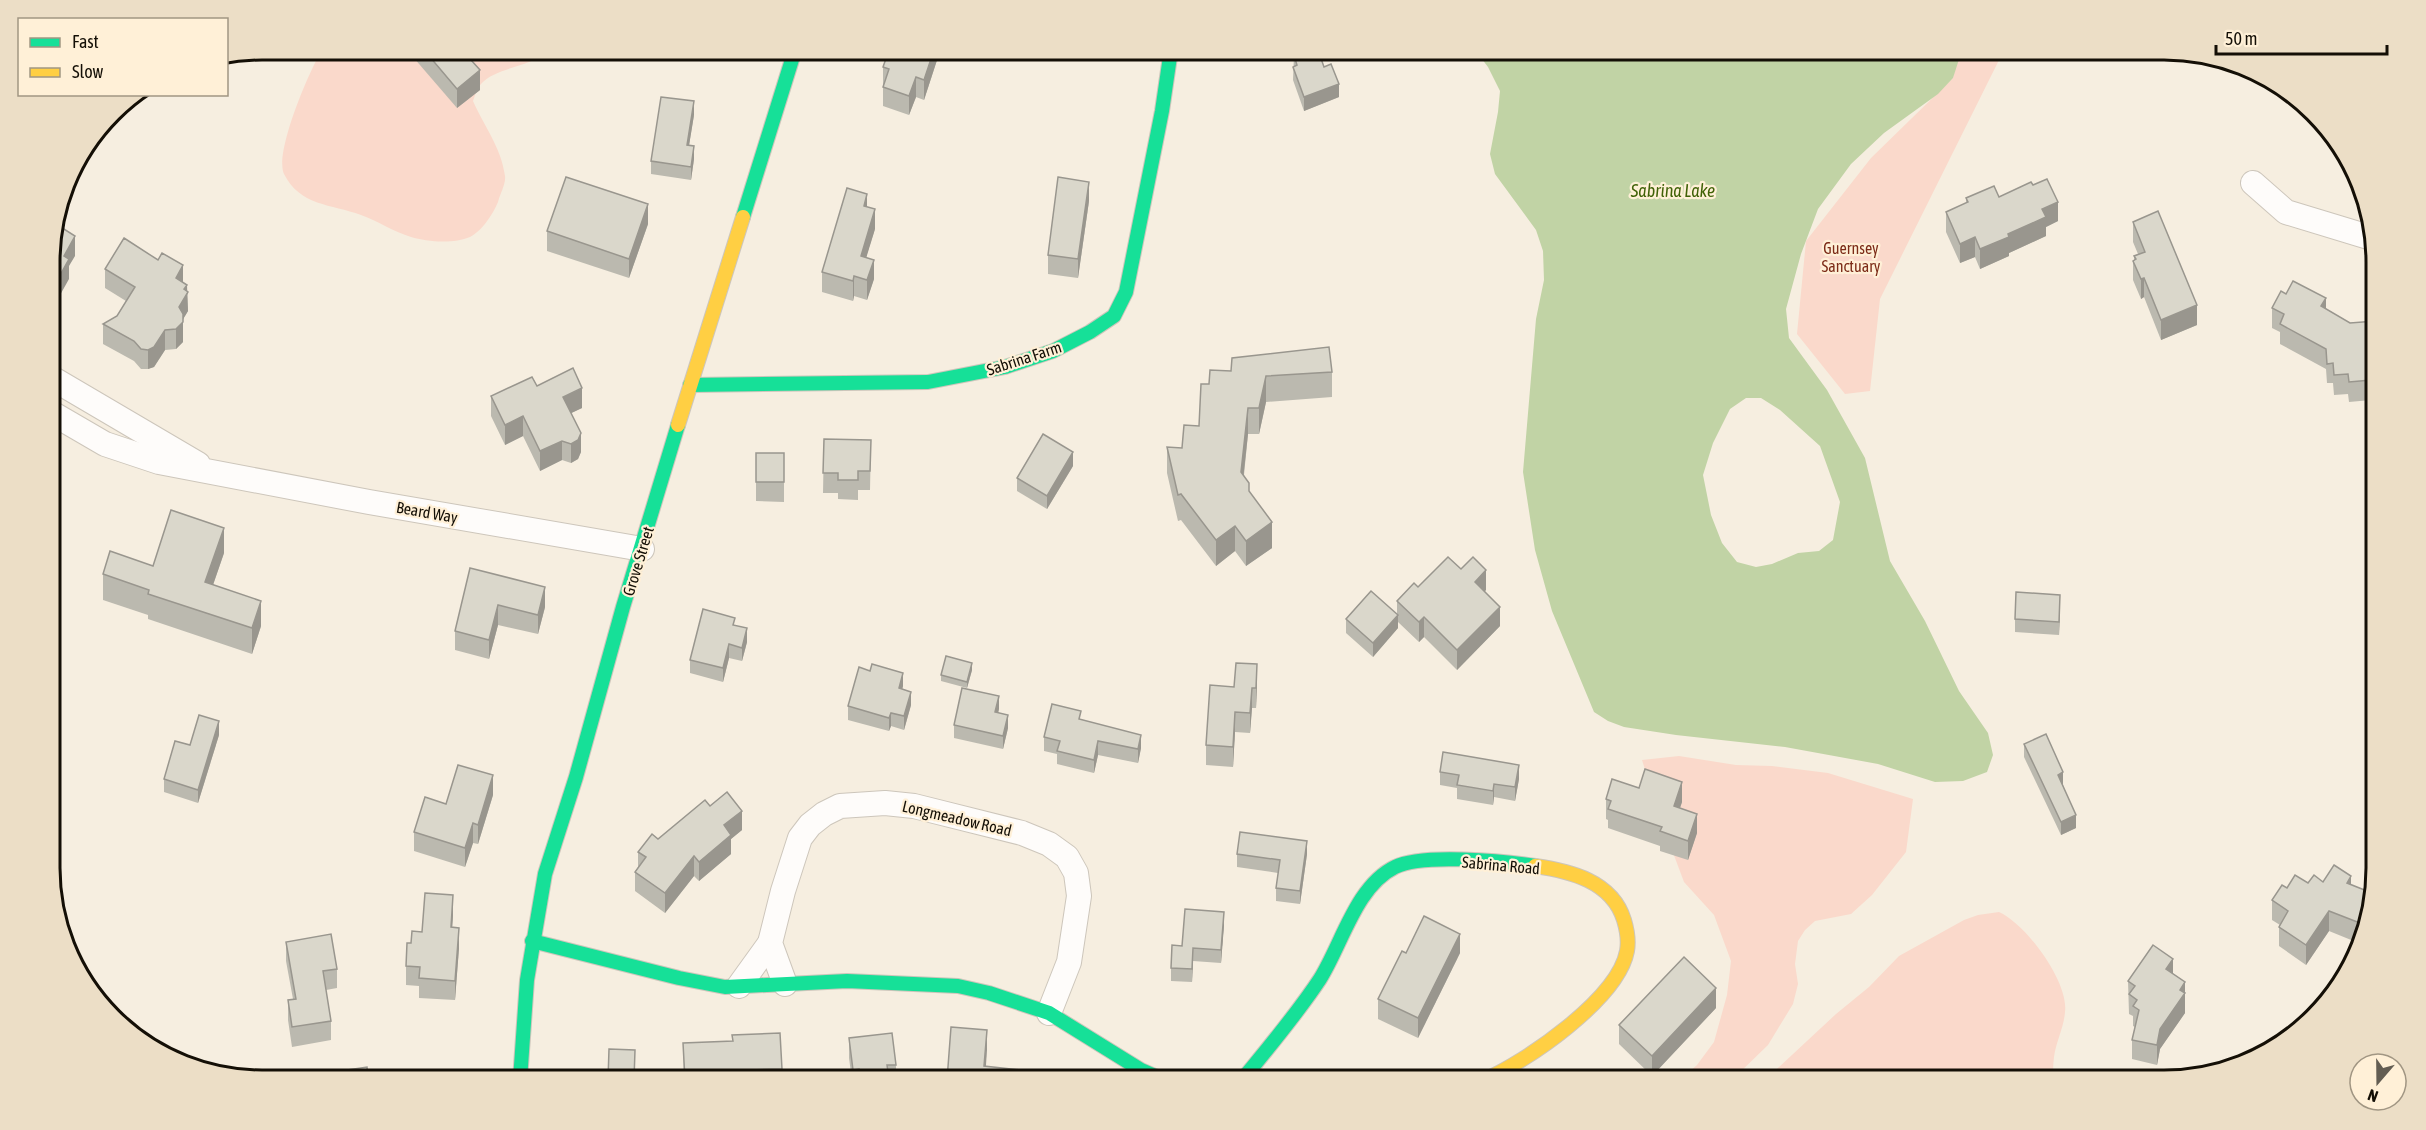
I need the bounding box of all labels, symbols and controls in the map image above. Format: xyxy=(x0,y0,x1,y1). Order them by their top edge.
legend xyxy=(18,18,228,96)
scale bar xyxy=(2216,18,2387,56)
text: 50 m xyxy=(2225,28,2257,49)
text: Fast xyxy=(72,31,99,52)
text: Slow xyxy=(72,61,103,82)
water label: Sabrina Lake xyxy=(1630,180,1715,201)
park label: Guernsey Sanctuary xyxy=(1822,239,1881,276)
street label: Sabrina Farm xyxy=(984,337,1064,379)
street label: Beard Way xyxy=(395,498,459,527)
street label: Grove Street xyxy=(619,524,657,598)
street label: Longmeadow Road xyxy=(900,797,1013,840)
street label: Sabrina Road xyxy=(1461,853,1541,877)
north arrow xyxy=(2348,1052,2408,1112)
text: N xyxy=(2365,1086,2380,1106)

